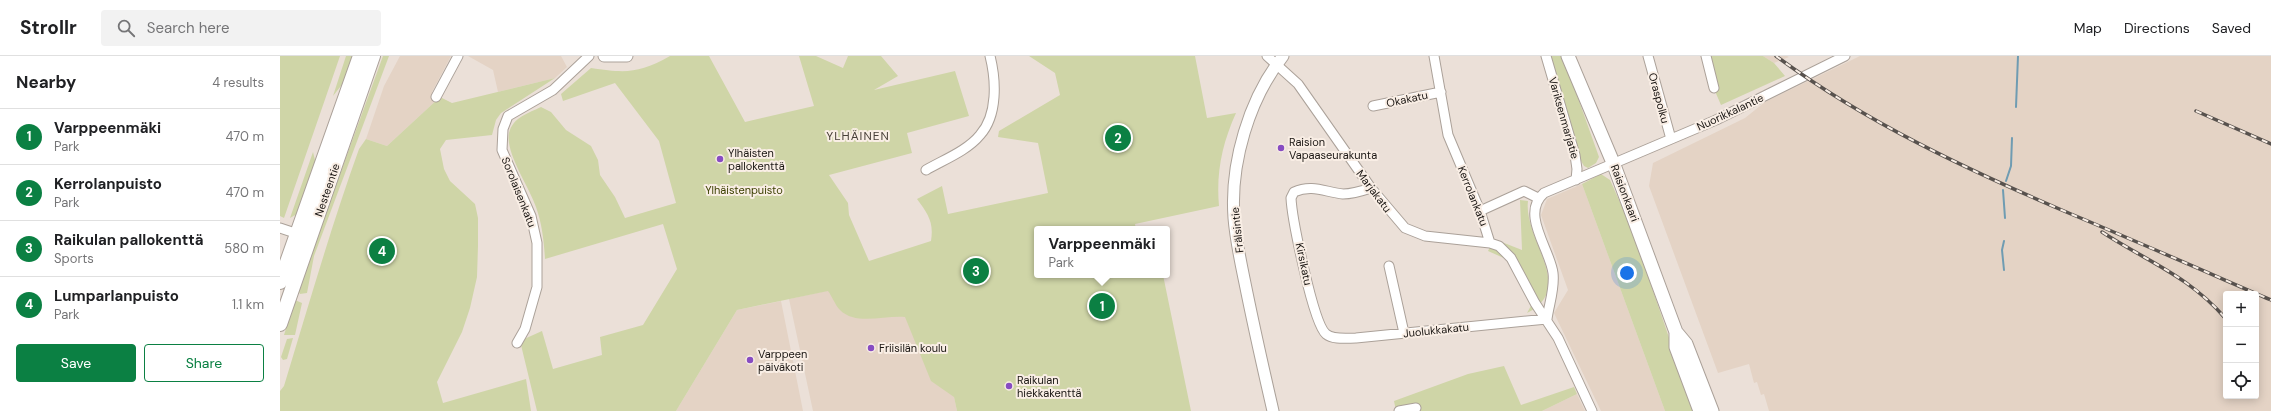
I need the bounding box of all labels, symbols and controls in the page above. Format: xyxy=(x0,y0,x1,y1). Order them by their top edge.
search box xyxy=(101,10,381,46)
text: Strollr xyxy=(20,15,77,40)
icon: search xyxy=(115,17,137,39)
text: Search here xyxy=(147,18,230,38)
text: Map xyxy=(2074,19,2102,37)
text: Directions xyxy=(2124,19,2190,37)
text: Saved xyxy=(2212,19,2251,37)
text: Nearby xyxy=(16,71,76,93)
street label: Oraspolku xyxy=(1646,71,1672,125)
text: 4 results xyxy=(212,74,264,91)
street label: Variksenmarjatie xyxy=(1546,76,1582,160)
street label: Okakatu xyxy=(1385,88,1429,110)
street label: Nuorikkalantie xyxy=(1694,90,1766,134)
text: Varppeenmäki xyxy=(54,118,161,138)
pin: 2 xyxy=(1105,123,1131,153)
text: 1 xyxy=(27,128,31,145)
text: 470 m xyxy=(225,128,264,145)
district label: YLHÄINEN xyxy=(826,128,890,144)
place label: Raision Vapaaseurakunta xyxy=(1289,135,1377,162)
text: Park xyxy=(54,138,80,155)
marker: Raision Vapaaseurakunta xyxy=(1276,143,1286,153)
place label: Ylhäisten pallokenttä xyxy=(728,146,785,173)
marker: Ylhäisten pallokenttä xyxy=(715,154,725,164)
street label: Sorolaisenkatu xyxy=(499,155,539,229)
street label: Nesteentie xyxy=(311,162,343,218)
street label: Raisionkaari xyxy=(1608,162,1642,224)
street label: Kerrolankatu xyxy=(1455,164,1491,228)
street label: Marjakatu xyxy=(1353,167,1395,215)
text: Kerrolanpuisto xyxy=(54,174,162,194)
park label: Ylhäistenpuisto xyxy=(705,183,783,197)
text: 2 xyxy=(25,184,33,201)
text: 470 m xyxy=(225,184,264,201)
text: Park xyxy=(54,194,80,211)
street label: Frälsintie xyxy=(1228,206,1246,254)
popup xyxy=(1034,226,1170,278)
text: Raikulan pallokenttä xyxy=(54,230,203,250)
text: Varppeenmäki xyxy=(1048,234,1156,254)
pin: 4 xyxy=(369,236,395,266)
text: 3 xyxy=(25,240,33,257)
text: 580 m xyxy=(224,240,264,257)
street label: Kirsikatu xyxy=(1293,241,1315,287)
text: Sports xyxy=(54,250,94,267)
text: Park xyxy=(1048,254,1074,271)
pin: 3 xyxy=(963,256,989,286)
your location xyxy=(1617,263,1637,283)
text: Lumparlanpuisto xyxy=(54,286,179,306)
pin: 1 xyxy=(1089,291,1115,321)
map controls xyxy=(2223,291,2259,399)
button: + xyxy=(2223,291,2259,327)
text: 4 xyxy=(25,296,33,313)
text: 1.1 km xyxy=(232,296,264,313)
text: Park xyxy=(54,306,80,323)
street label: Juolukkakatu xyxy=(1402,320,1470,340)
button: − xyxy=(2223,327,2259,363)
place label: Friisilän koulu xyxy=(879,341,947,355)
marker: Friisilän koulu xyxy=(866,343,876,353)
button: Save xyxy=(16,344,136,382)
button: Share xyxy=(144,344,264,382)
place label: Varppeen päiväkoti xyxy=(758,347,807,374)
marker: Varppeen päiväkoti xyxy=(745,355,755,365)
button: locate xyxy=(2223,363,2259,399)
place label: Raikulan hiekkakenttä xyxy=(1017,373,1082,400)
marker: Raikulan hiekkakenttä xyxy=(1004,381,1014,391)

